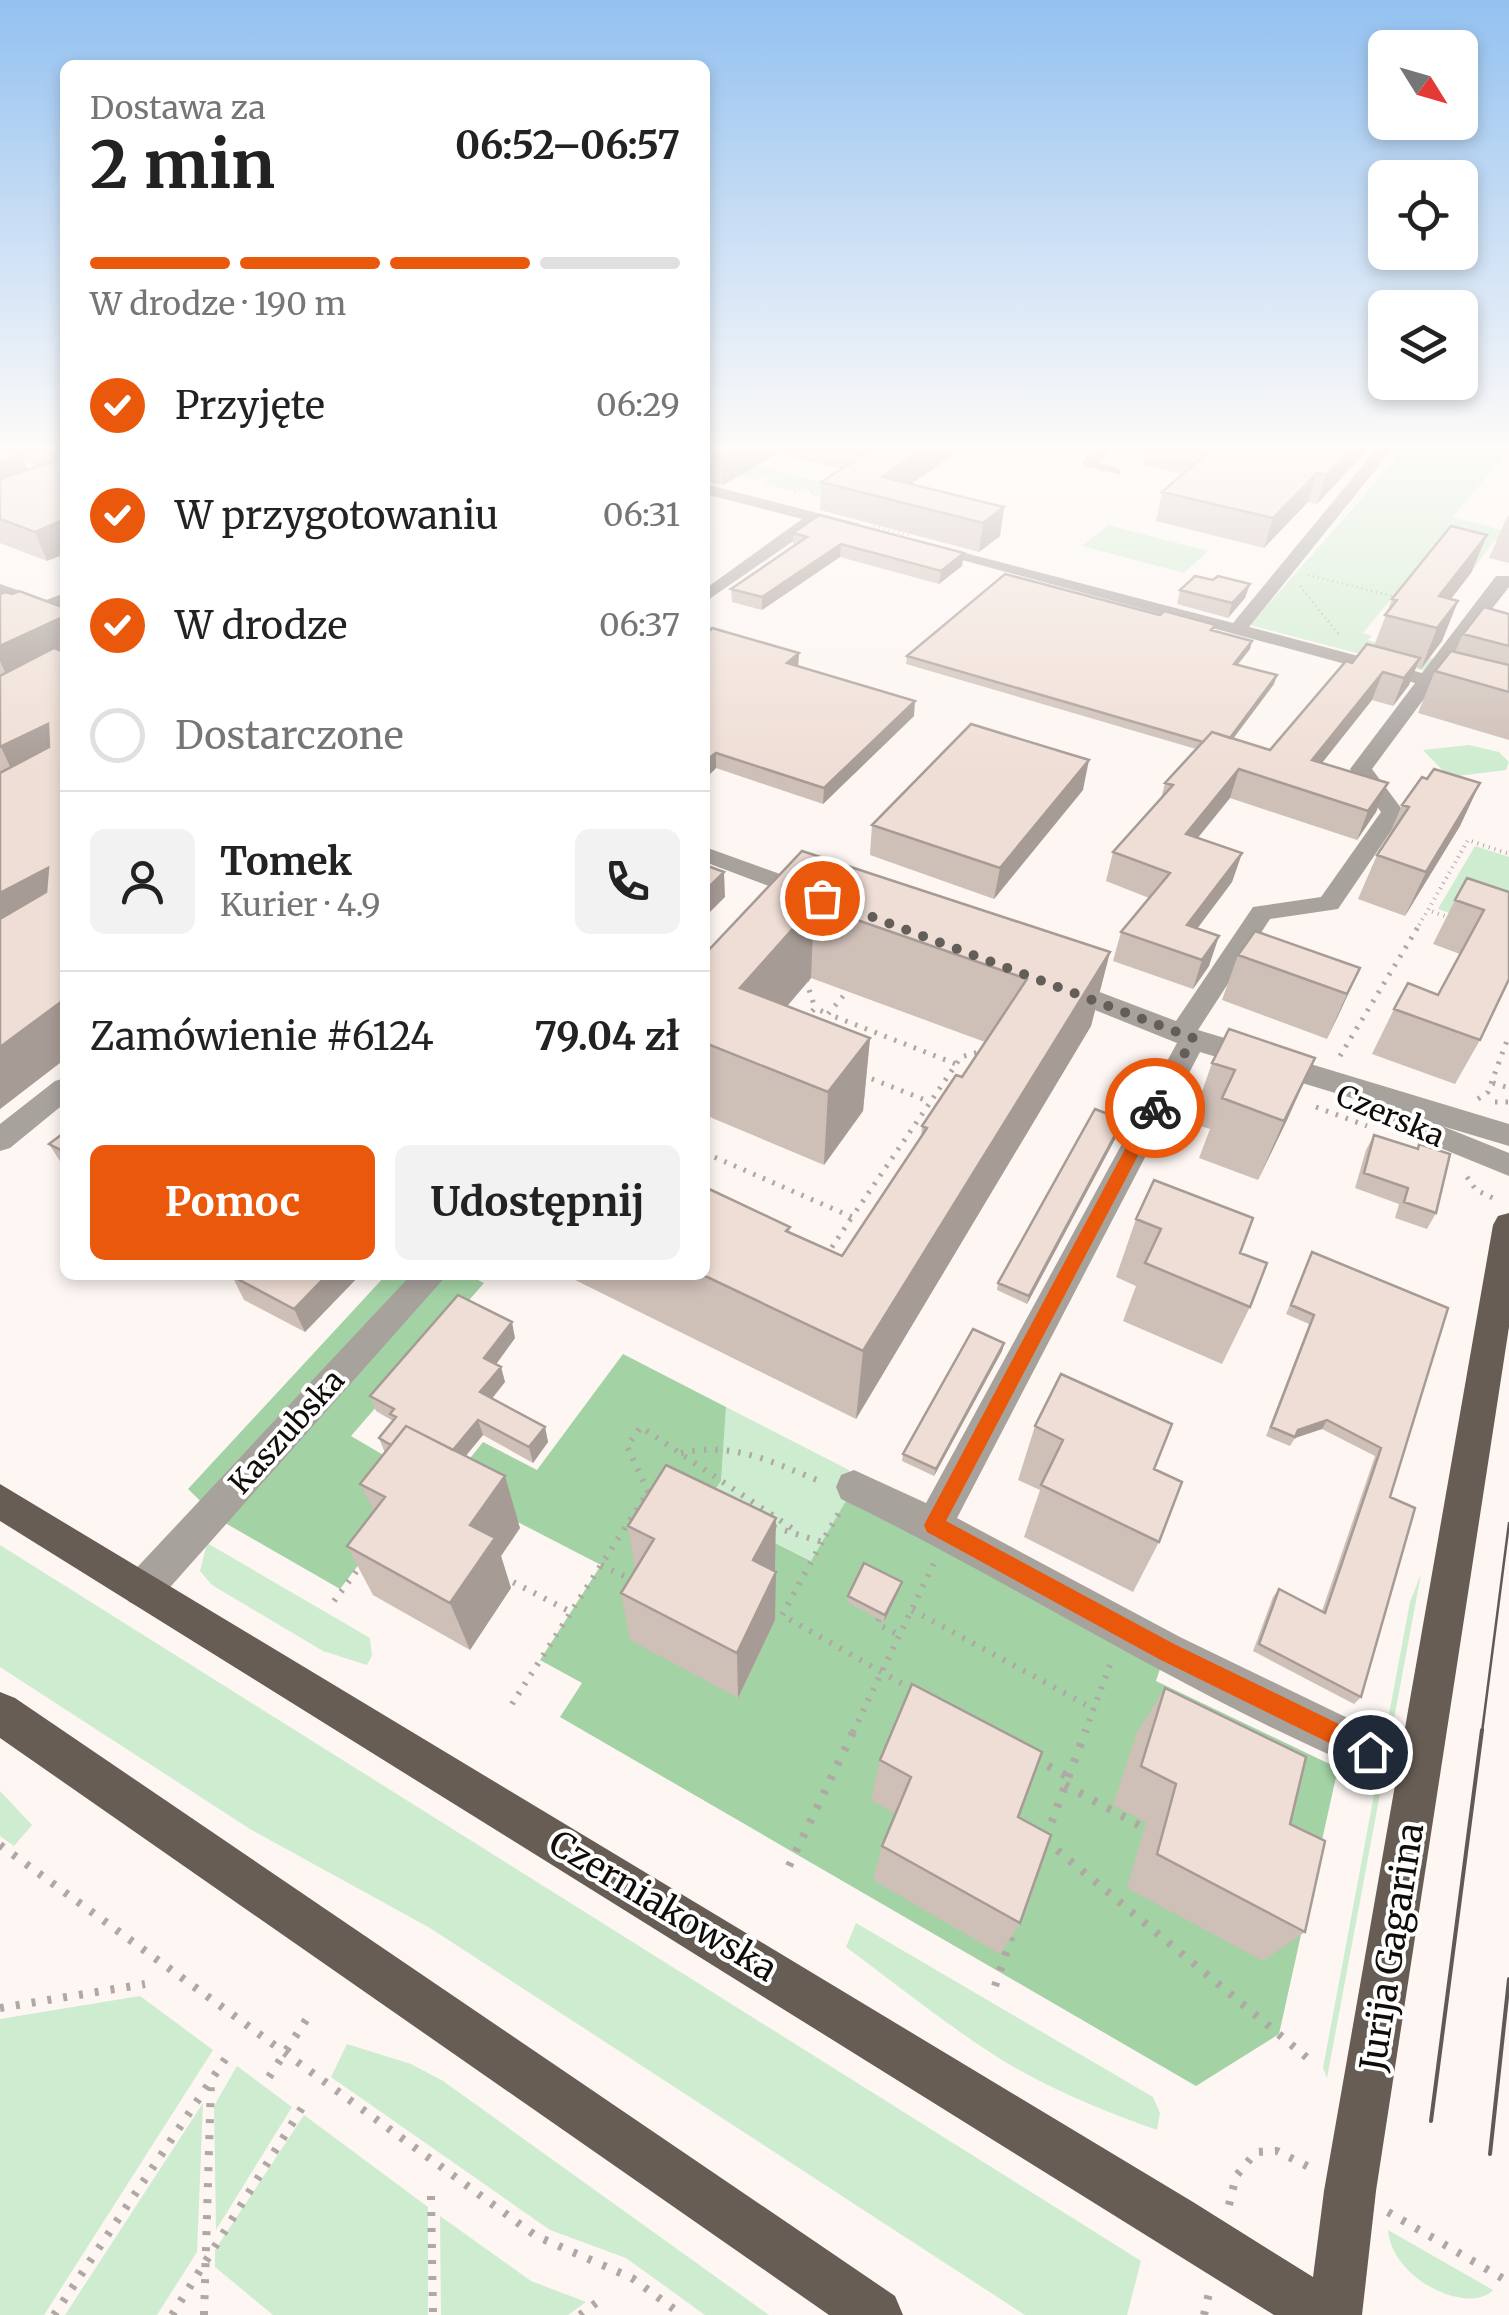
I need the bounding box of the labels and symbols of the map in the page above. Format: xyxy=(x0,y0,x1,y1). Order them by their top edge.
north arrow xyxy=(1368,30,1478,140)
pin xyxy=(780,856,865,941)
courier xyxy=(1105,1058,1205,1158)
street label: Czerska xyxy=(1331,1075,1450,1155)
street label: Kaszubska xyxy=(220,1361,352,1501)
pin xyxy=(1328,1710,1413,1795)
street label: Jurija Gagarina xyxy=(1351,1820,1433,2075)
street label: Czerniakowska xyxy=(541,1821,785,1991)

